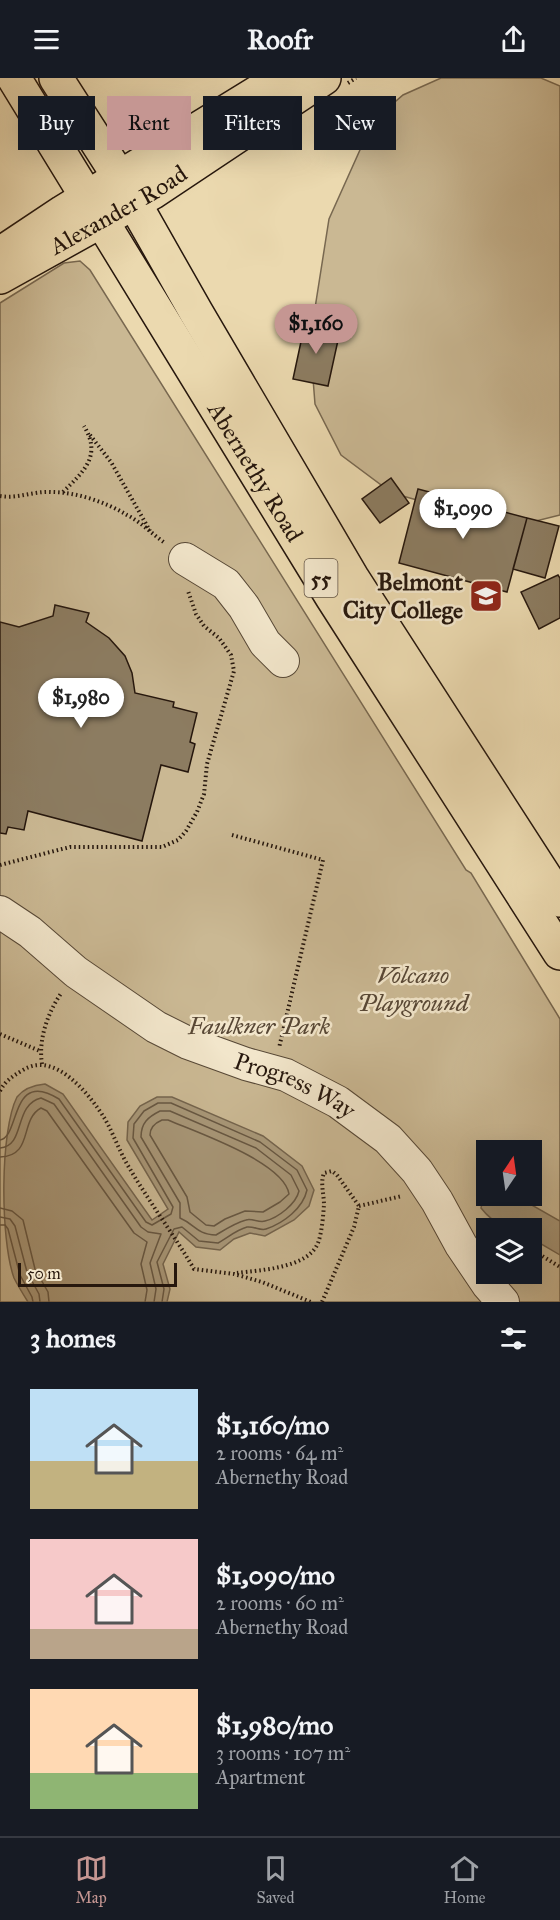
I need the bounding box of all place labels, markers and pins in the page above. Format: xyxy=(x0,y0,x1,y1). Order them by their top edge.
pin: $1,160 xyxy=(267,304,365,355)
pin: $1,090 xyxy=(414,489,512,540)
place label: Belmont City College xyxy=(343,567,463,625)
school or university icon: Belmont City College xyxy=(468,578,504,614)
pin: $1,980 xyxy=(32,678,130,729)

